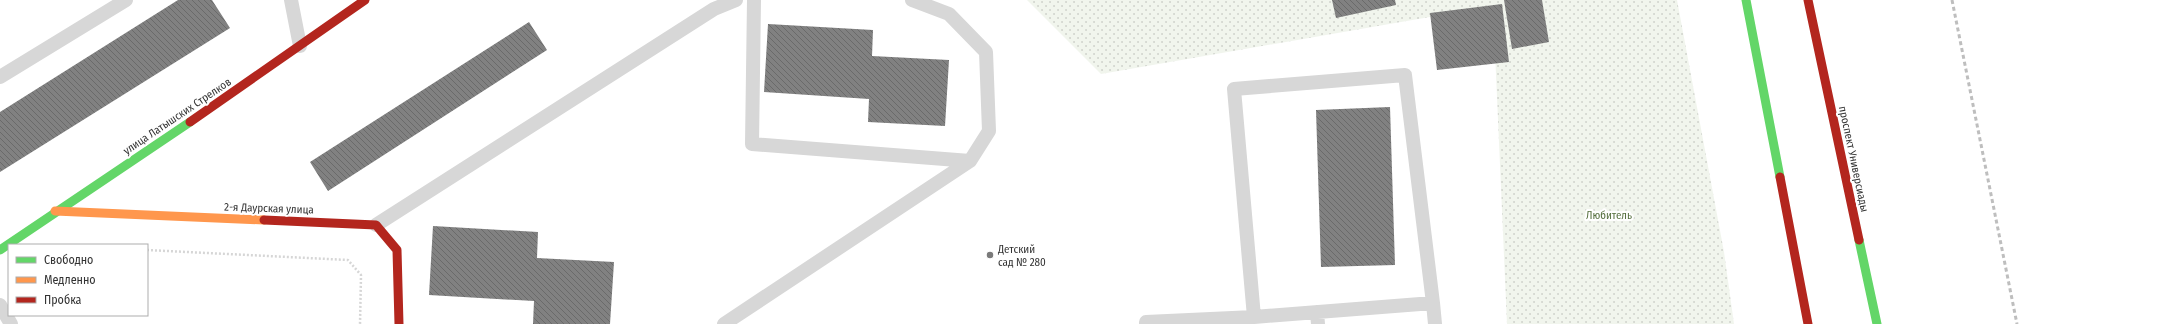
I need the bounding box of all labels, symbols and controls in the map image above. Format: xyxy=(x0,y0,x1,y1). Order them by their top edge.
street label: улица Латышских Стрелков xyxy=(121,75,234,157)
street label: проспект Универсиады xyxy=(1836,105,1871,213)
street label: 2-я Даурская улица xyxy=(224,200,314,217)
park label: Любитель xyxy=(1586,209,1632,222)
place label: Детский сад № 280 xyxy=(997,243,1046,269)
legend xyxy=(8,244,148,316)
marker: Детский сад № 280 xyxy=(985,250,995,260)
text: Свободно xyxy=(44,253,93,267)
text: Медленно xyxy=(44,273,96,287)
text: Пробка xyxy=(44,293,82,307)

